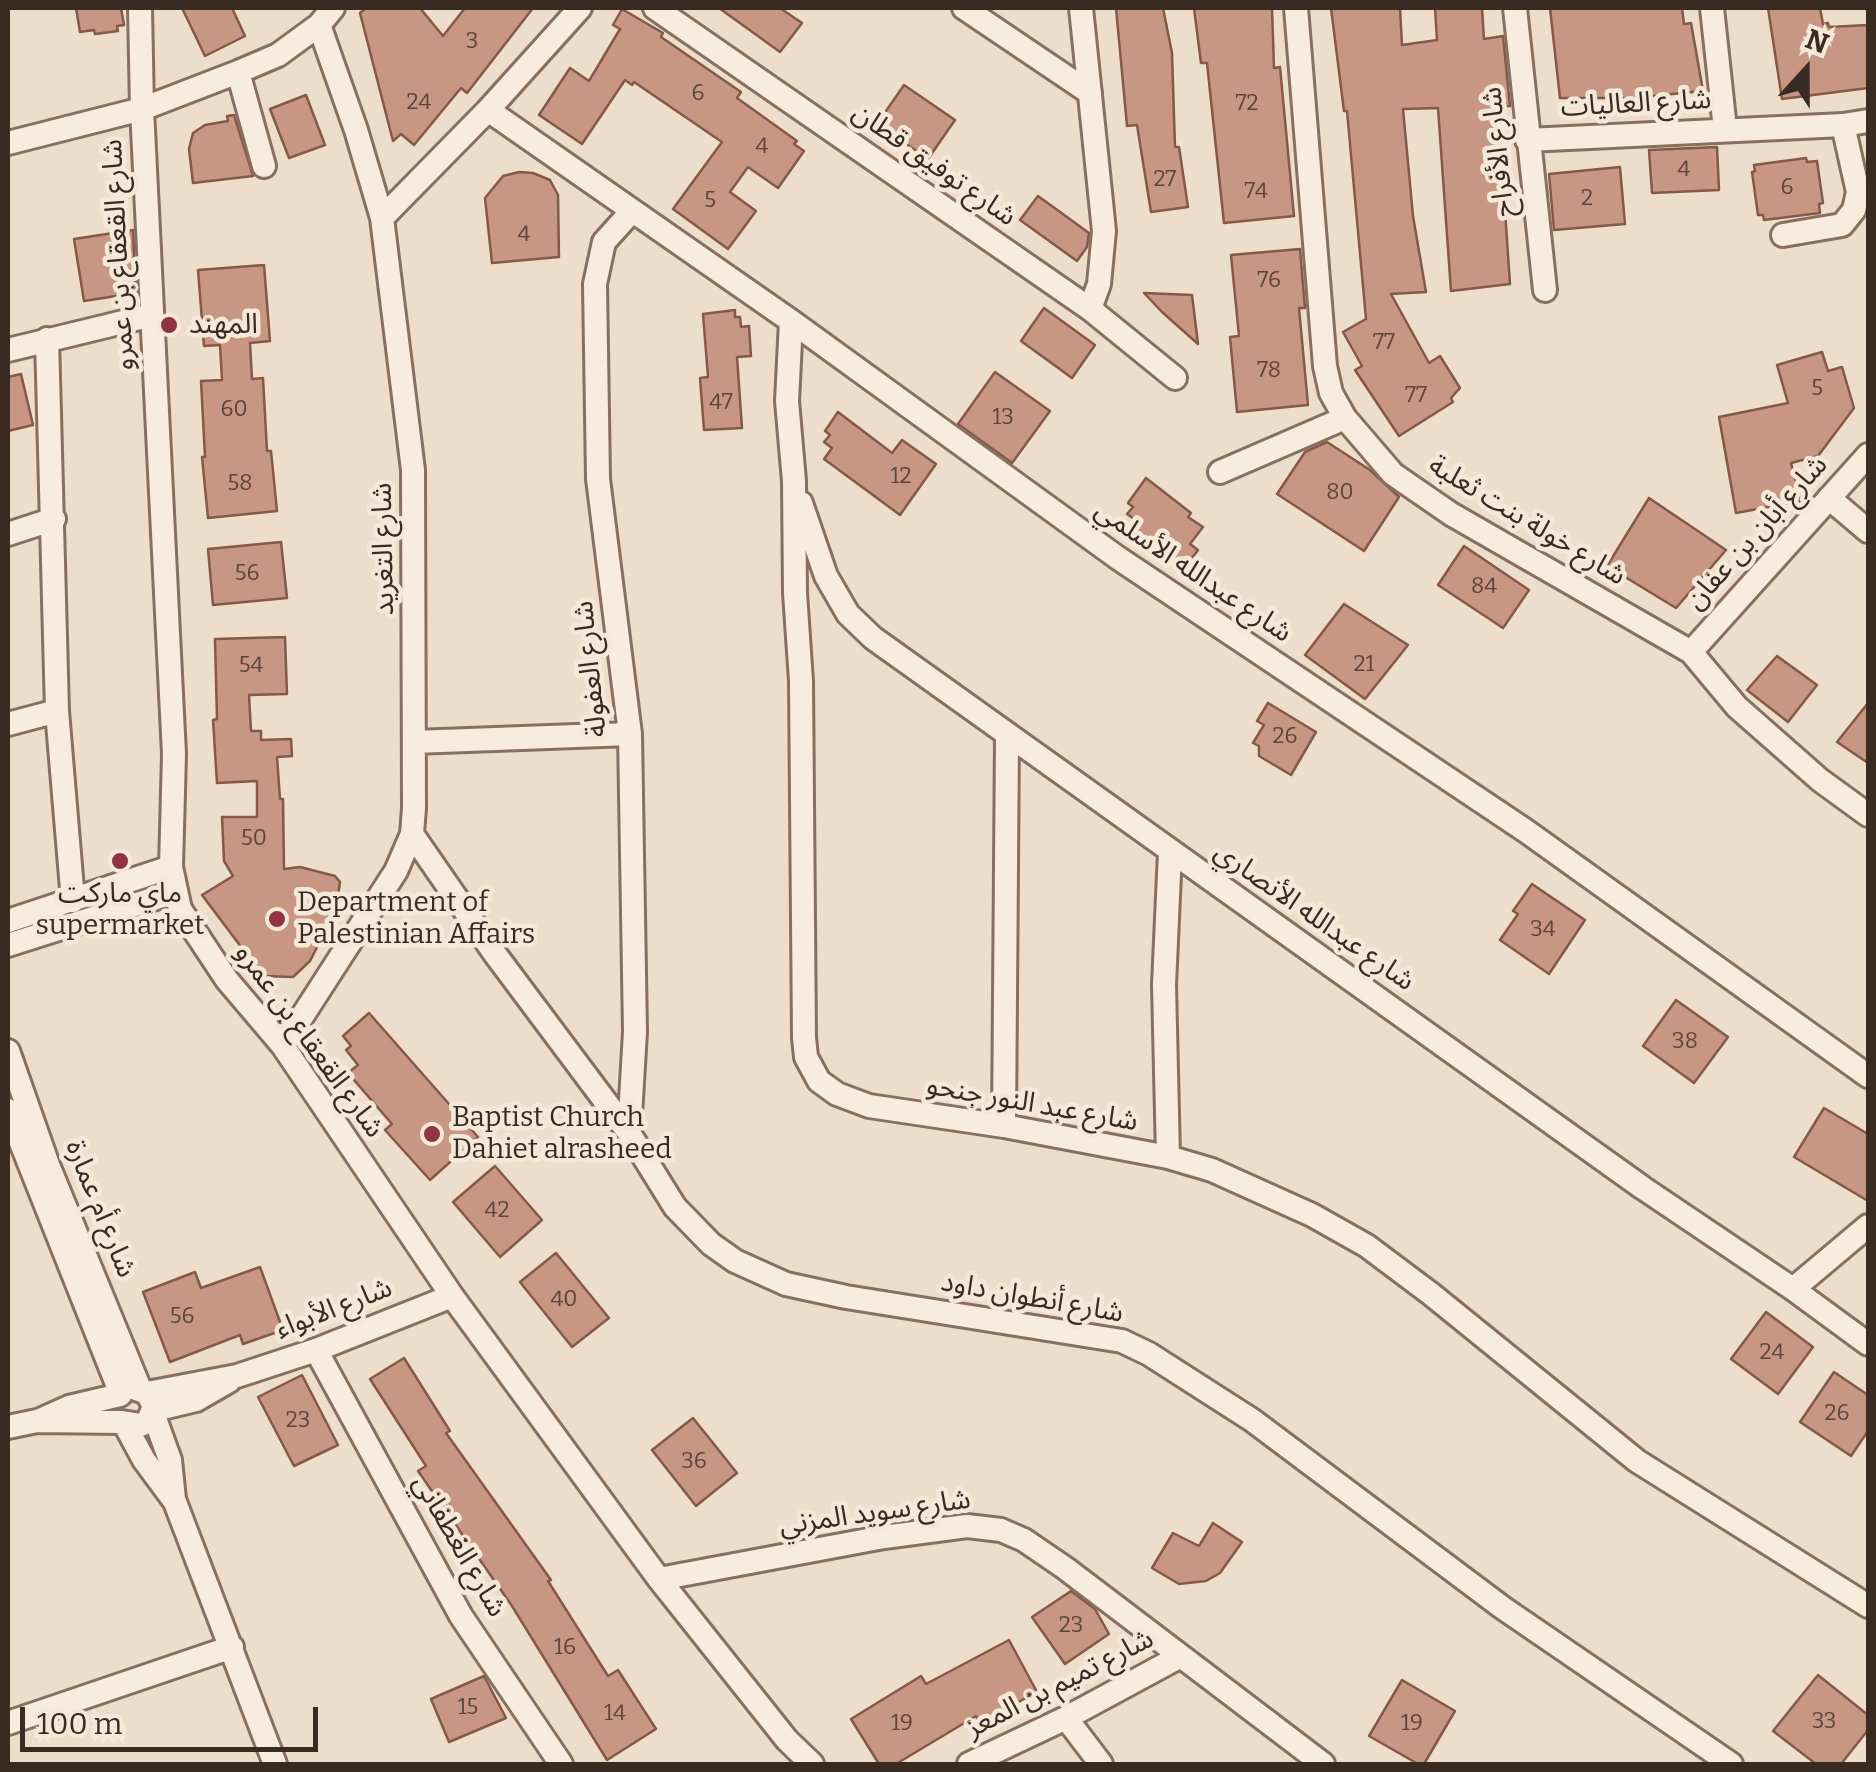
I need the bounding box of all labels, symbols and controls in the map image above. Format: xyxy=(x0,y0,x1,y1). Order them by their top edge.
north arrow xyxy=(1756,20,1856,120)
text: N xyxy=(1801,22,1833,61)
house number: 3 xyxy=(466,29,478,55)
house number: 6 xyxy=(692,81,704,107)
street label: شارع العاليات xyxy=(1560,83,1712,125)
street label: شارع الأفراح xyxy=(1475,85,1523,219)
house number: 24 xyxy=(407,90,431,116)
house number: 72 xyxy=(1236,91,1258,117)
street label: شارع توفيق قطان xyxy=(845,96,1023,234)
house number: 4 xyxy=(756,134,768,160)
street label: شارع القعقاع بن عمرو xyxy=(96,138,142,372)
house number: 4 xyxy=(1678,157,1690,183)
house number: 27 xyxy=(1154,167,1176,193)
house number: 6 xyxy=(1781,175,1793,201)
house number: 74 xyxy=(1244,179,1268,205)
house number: 2 xyxy=(1581,186,1593,212)
house number: 5 xyxy=(704,188,716,214)
house number: 4 xyxy=(518,222,530,248)
house number: 76 xyxy=(1257,268,1281,294)
place label: المهند xyxy=(189,308,258,342)
marker: المهند xyxy=(158,314,180,336)
house number: 77 xyxy=(1373,330,1395,356)
house number: 78 xyxy=(1257,358,1281,384)
house number: 5 xyxy=(1811,376,1823,402)
house number: 77 xyxy=(1405,383,1427,409)
house number: 47 xyxy=(709,390,733,416)
house number: 60 xyxy=(220,397,248,423)
house number: 13 xyxy=(992,405,1014,431)
street label: شارع خولة بنت ثعلبة xyxy=(1422,449,1632,593)
street label: شارع أبان بن عفان xyxy=(1679,449,1835,617)
house number: 12 xyxy=(891,464,911,490)
house number: 58 xyxy=(228,471,252,497)
house number: 80 xyxy=(1326,480,1354,506)
street label: شارع التغريد xyxy=(366,482,402,616)
street label: شارع عبدالله الأسلمي xyxy=(1088,494,1298,650)
house number: 56 xyxy=(235,561,259,587)
house number: 84 xyxy=(1471,574,1497,600)
street label: شارع العفولة xyxy=(567,599,615,739)
house number: 21 xyxy=(1354,652,1374,678)
house number: 54 xyxy=(239,653,263,679)
house number: 26 xyxy=(1273,724,1297,750)
house number: 50 xyxy=(241,826,267,852)
street label: شارع عبدالله الأنصاري xyxy=(1207,835,1421,999)
marker: ماي ماركت supermarket xyxy=(109,850,131,872)
place label: ماي ماركت supermarket xyxy=(36,877,204,943)
place label: Department of Palestinian Affairs xyxy=(297,886,535,952)
marker: Department of Palestinian Affairs xyxy=(266,908,288,930)
house number: 34 xyxy=(1530,917,1556,943)
street label: شارع القعقاع بن عمرو xyxy=(227,937,391,1145)
house number: 38 xyxy=(1672,1029,1698,1055)
street label: شارع عبد النور جنحو xyxy=(924,1069,1140,1139)
place label: Baptist Church Dahiet alrasheed xyxy=(452,1101,672,1167)
marker: Baptist Church Dahiet alrasheed xyxy=(421,1123,443,1145)
street label: شارع أم عمارة xyxy=(57,1136,143,1282)
house number: 42 xyxy=(485,1198,509,1224)
street label: شارع أنطوان داود xyxy=(938,1265,1126,1331)
street label: شارع الأبواء xyxy=(271,1271,397,1347)
house number: 40 xyxy=(551,1287,577,1313)
house number: 56 xyxy=(170,1304,194,1330)
house number: 24 xyxy=(1760,1340,1784,1366)
house number: 26 xyxy=(1825,1401,1849,1427)
house number: 23 xyxy=(286,1408,310,1434)
house number: 36 xyxy=(681,1449,707,1475)
street label: شارع الغطفاني xyxy=(405,1469,513,1623)
street label: شارع سويد المزني xyxy=(777,1483,973,1543)
house number: 23 xyxy=(1059,1613,1083,1639)
street label: شارع تميم بن المعز xyxy=(961,1622,1159,1746)
house number: 16 xyxy=(554,1635,576,1661)
scale bar xyxy=(25,1687,322,1749)
house number: 15 xyxy=(458,1695,478,1721)
house number: 14 xyxy=(604,1701,626,1727)
text: 100 m xyxy=(37,1706,122,1742)
house number: 33 xyxy=(1812,1709,1836,1735)
house number: 19 xyxy=(891,1711,913,1737)
house number: 19 xyxy=(1401,1711,1423,1737)

